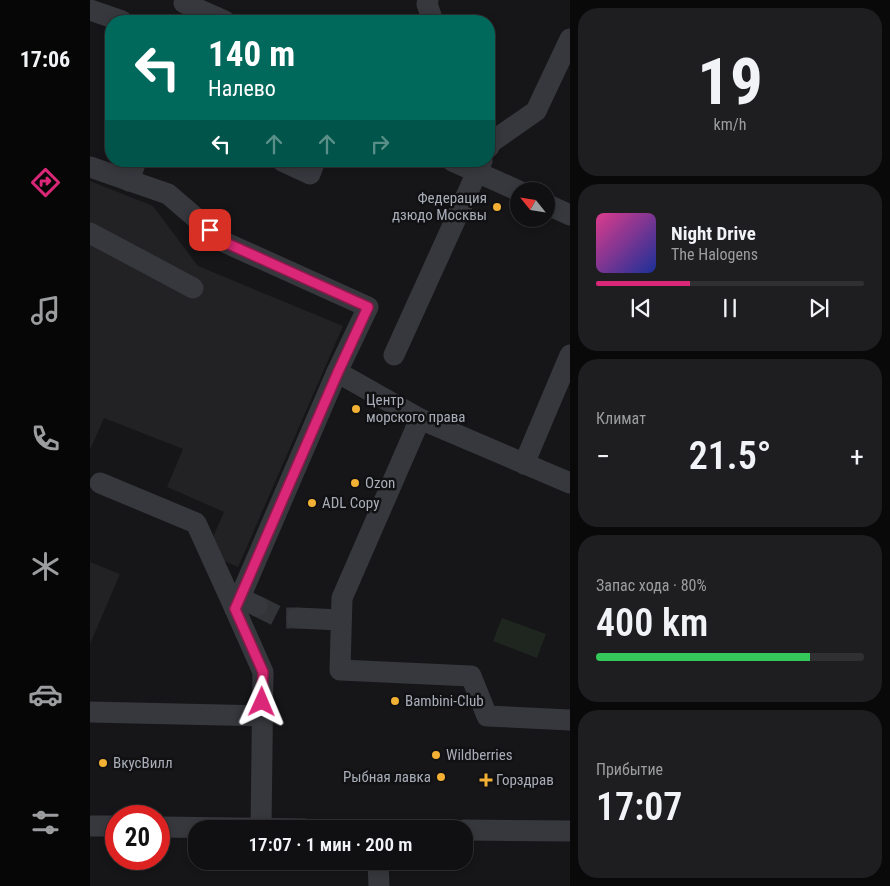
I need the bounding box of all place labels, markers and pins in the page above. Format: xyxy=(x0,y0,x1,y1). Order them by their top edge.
place label: Федерация дзюдо Москвы xyxy=(392,189,487,224)
marker: Федерация дзюдо Москвы xyxy=(491,201,503,213)
pin xyxy=(189,209,231,251)
place label: Центр морского права xyxy=(366,391,466,426)
marker: Центр морского права xyxy=(350,403,362,415)
place label: Ozon xyxy=(365,474,395,492)
marker: Ozon xyxy=(349,477,361,489)
place label: ADL Copy xyxy=(322,494,379,512)
marker: ADL Copy xyxy=(306,497,318,509)
place label: Bambini-Club xyxy=(405,692,484,710)
marker: Bambini-Club xyxy=(389,695,401,707)
place label: Wildberries xyxy=(446,746,513,764)
marker: Wildberries xyxy=(430,749,442,761)
place label: ВкусВилл xyxy=(113,754,173,772)
marker: ВкусВилл xyxy=(97,757,109,769)
place label: Рыбная лавка xyxy=(343,768,431,786)
marker: Рыбная лавка xyxy=(435,771,447,783)
place label: Горздрав xyxy=(496,771,554,789)
marker: Горздрав xyxy=(480,774,492,786)

